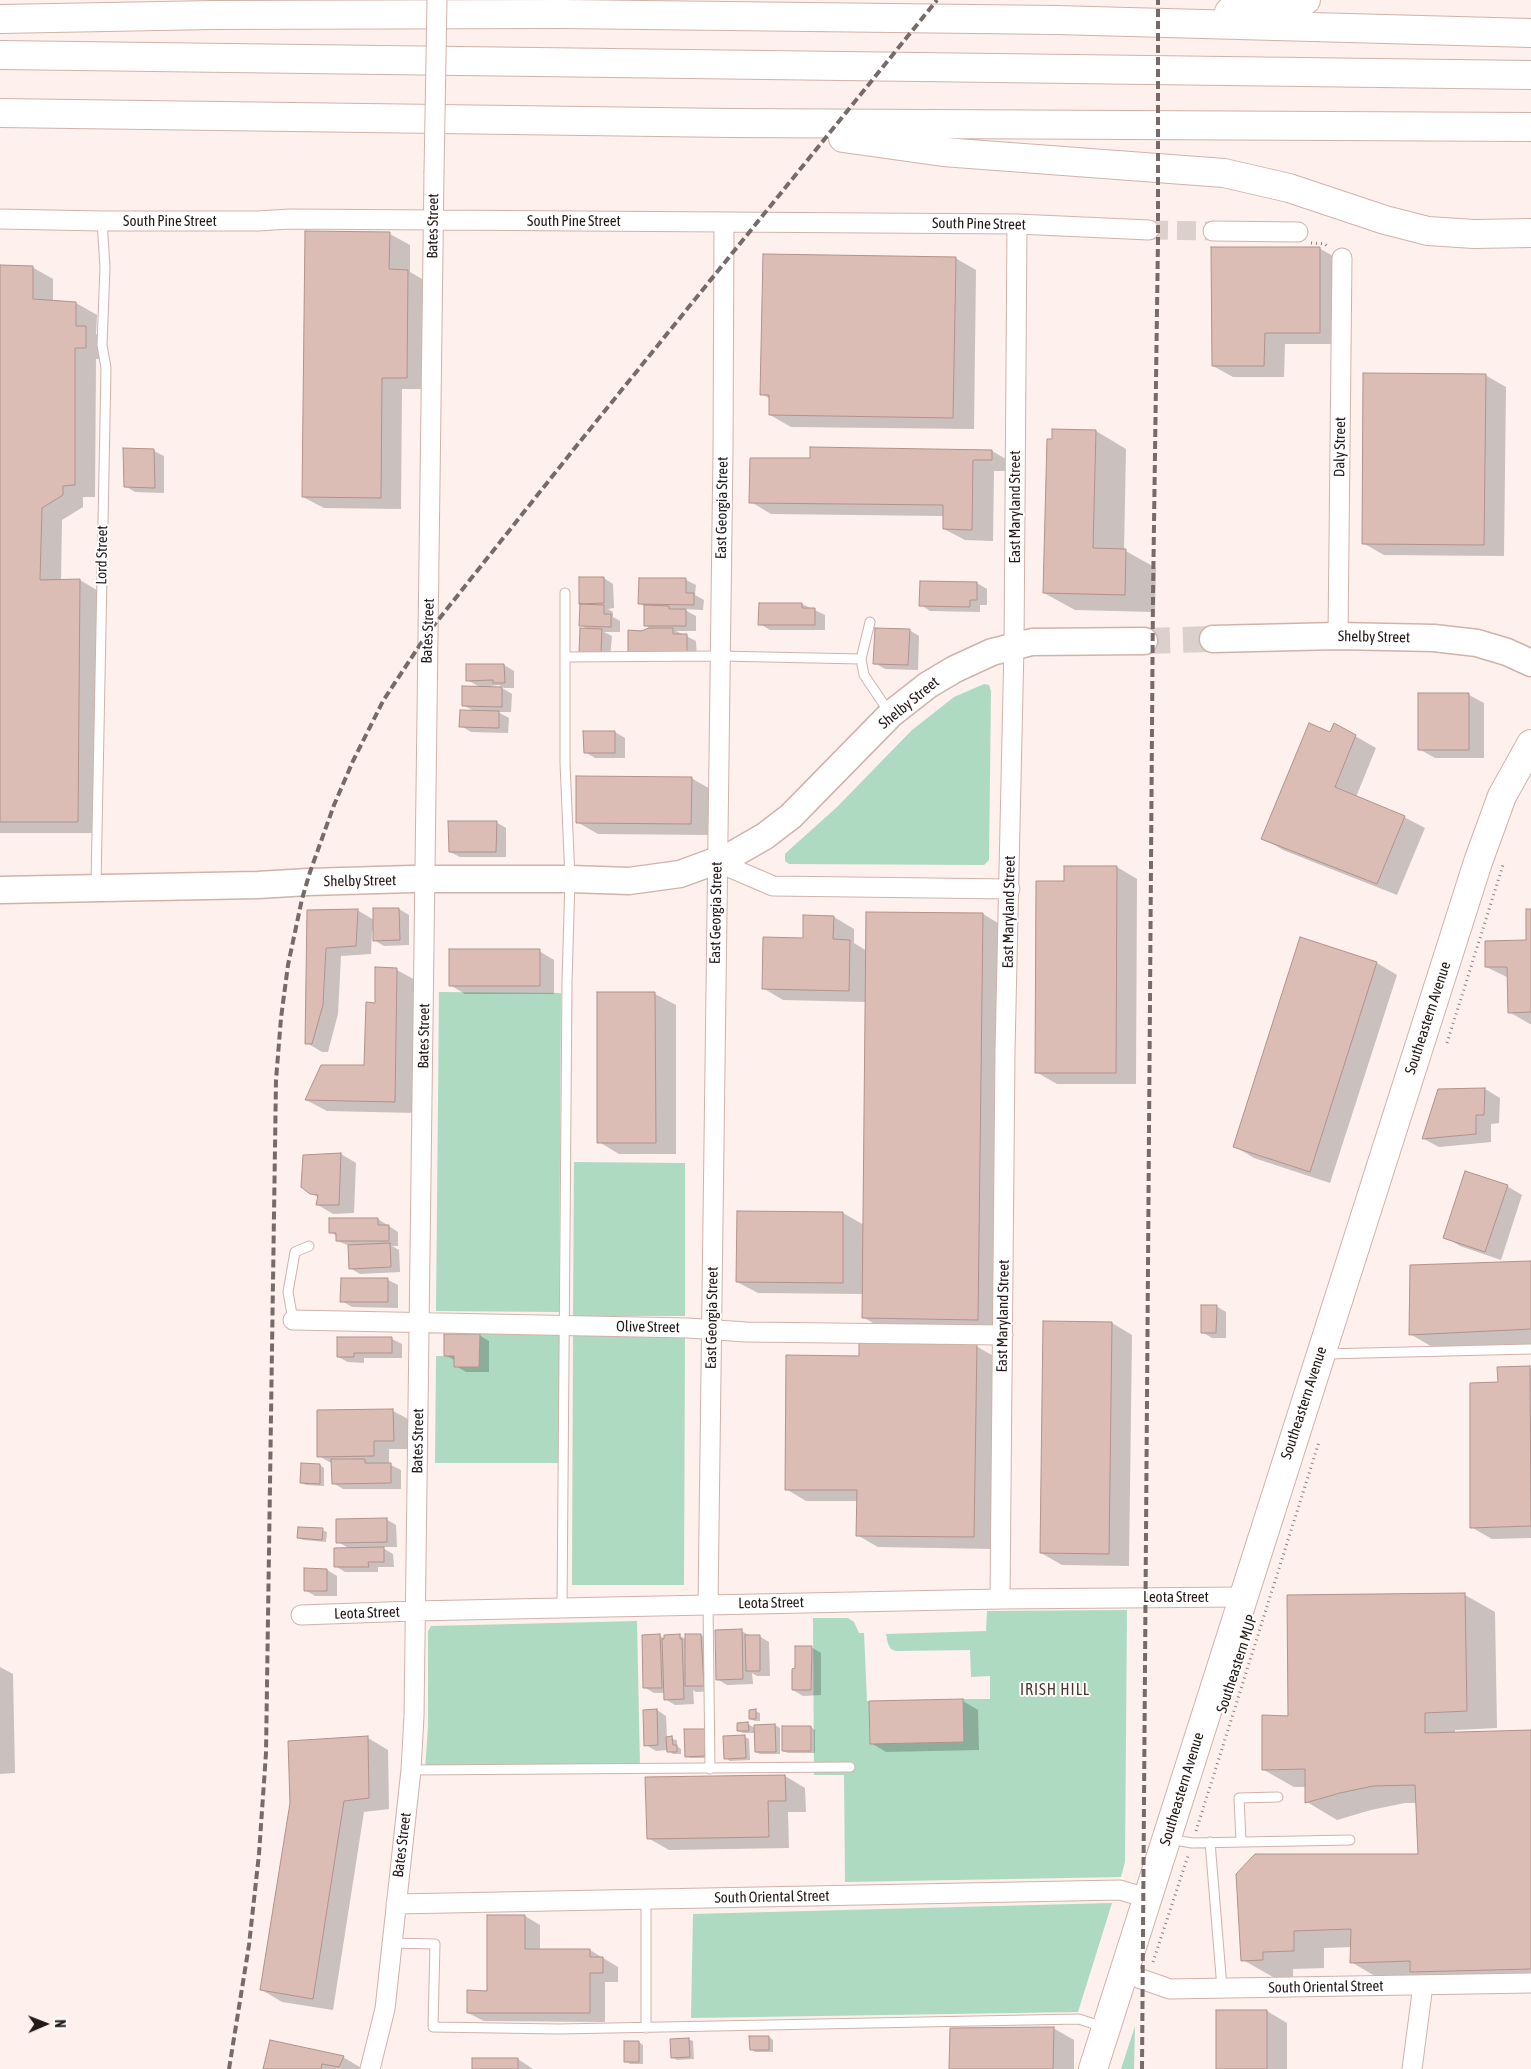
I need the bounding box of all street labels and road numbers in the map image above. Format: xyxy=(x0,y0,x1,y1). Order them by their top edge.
street label: Bates Street xyxy=(423,193,443,259)
street label: South Pine Street xyxy=(123,212,217,230)
street label: South Pine Street xyxy=(527,212,621,230)
street label: South Pine Street xyxy=(932,214,1026,234)
street label: Daly Street xyxy=(1330,417,1350,477)
street label: East Maryland Street xyxy=(1006,451,1024,563)
street label: East Georgia Street xyxy=(712,457,732,559)
street label: Lord Street xyxy=(92,525,112,585)
street label: Bates Street xyxy=(418,598,438,664)
street label: Shelby Street xyxy=(1338,627,1410,647)
street label: Shelby Street xyxy=(875,673,943,733)
street label: East Maryland Street xyxy=(999,855,1019,969)
street label: East Georgia Street xyxy=(706,862,726,964)
street label: Shelby Street xyxy=(324,871,396,891)
street label: Southeastern Avenue xyxy=(1401,959,1455,1077)
street label: Bates Street xyxy=(414,1003,434,1069)
street label: East Maryland Street xyxy=(993,1259,1013,1373)
street label: East Georgia Street xyxy=(702,1267,722,1369)
street label: Olive Street xyxy=(616,1317,680,1337)
street label: Southeastern Avenue xyxy=(1277,1344,1331,1462)
street label: Bates Street xyxy=(408,1408,428,1474)
street label: Leota Street xyxy=(1143,1588,1209,1606)
street label: Leota Street xyxy=(738,1593,804,1613)
street label: Leota Street xyxy=(334,1603,400,1623)
street label: Southeastern MUP xyxy=(1213,1613,1261,1715)
street label: Southeastern Avenue xyxy=(1156,1730,1208,1848)
street label: Bates Street xyxy=(389,1811,415,1879)
street label: South Oriental Street xyxy=(714,1887,830,1907)
street label: South Oriental Street xyxy=(1268,1977,1384,1997)

